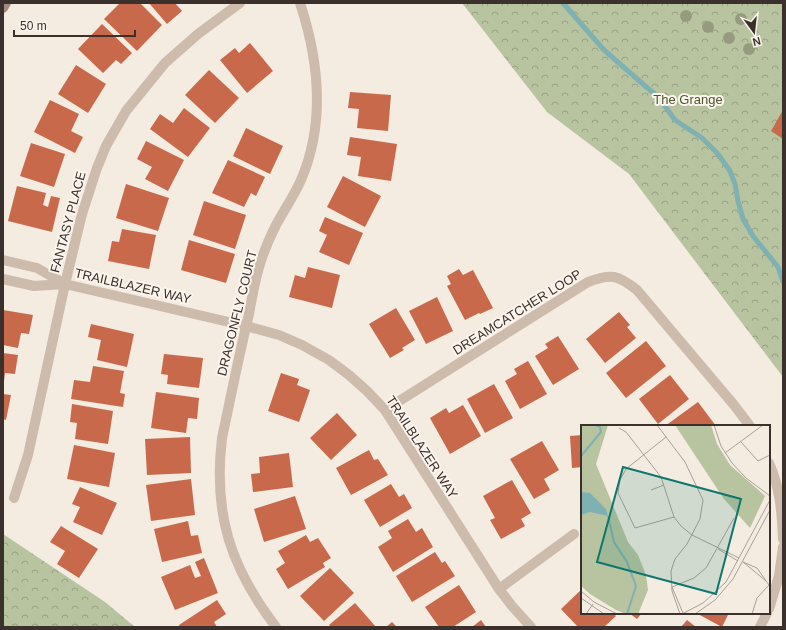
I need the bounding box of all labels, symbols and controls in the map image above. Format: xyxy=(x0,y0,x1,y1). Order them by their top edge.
scale bar xyxy=(14,12,135,38)
north arrow xyxy=(734,12,774,52)
text: 50 m xyxy=(20,19,47,33)
text: N xyxy=(751,35,762,48)
park label: The Grange xyxy=(653,92,723,107)
street label: FANTASY PLACE xyxy=(47,169,89,274)
street label: DRAGONFLY COURT xyxy=(214,248,260,378)
street label: TRAILBLAZER WAY xyxy=(73,265,193,307)
street label: DREAMCATCHER LOOP xyxy=(450,266,584,358)
street label: TRAILBLAZER WAY xyxy=(383,393,461,501)
inset map xyxy=(581,425,770,614)

